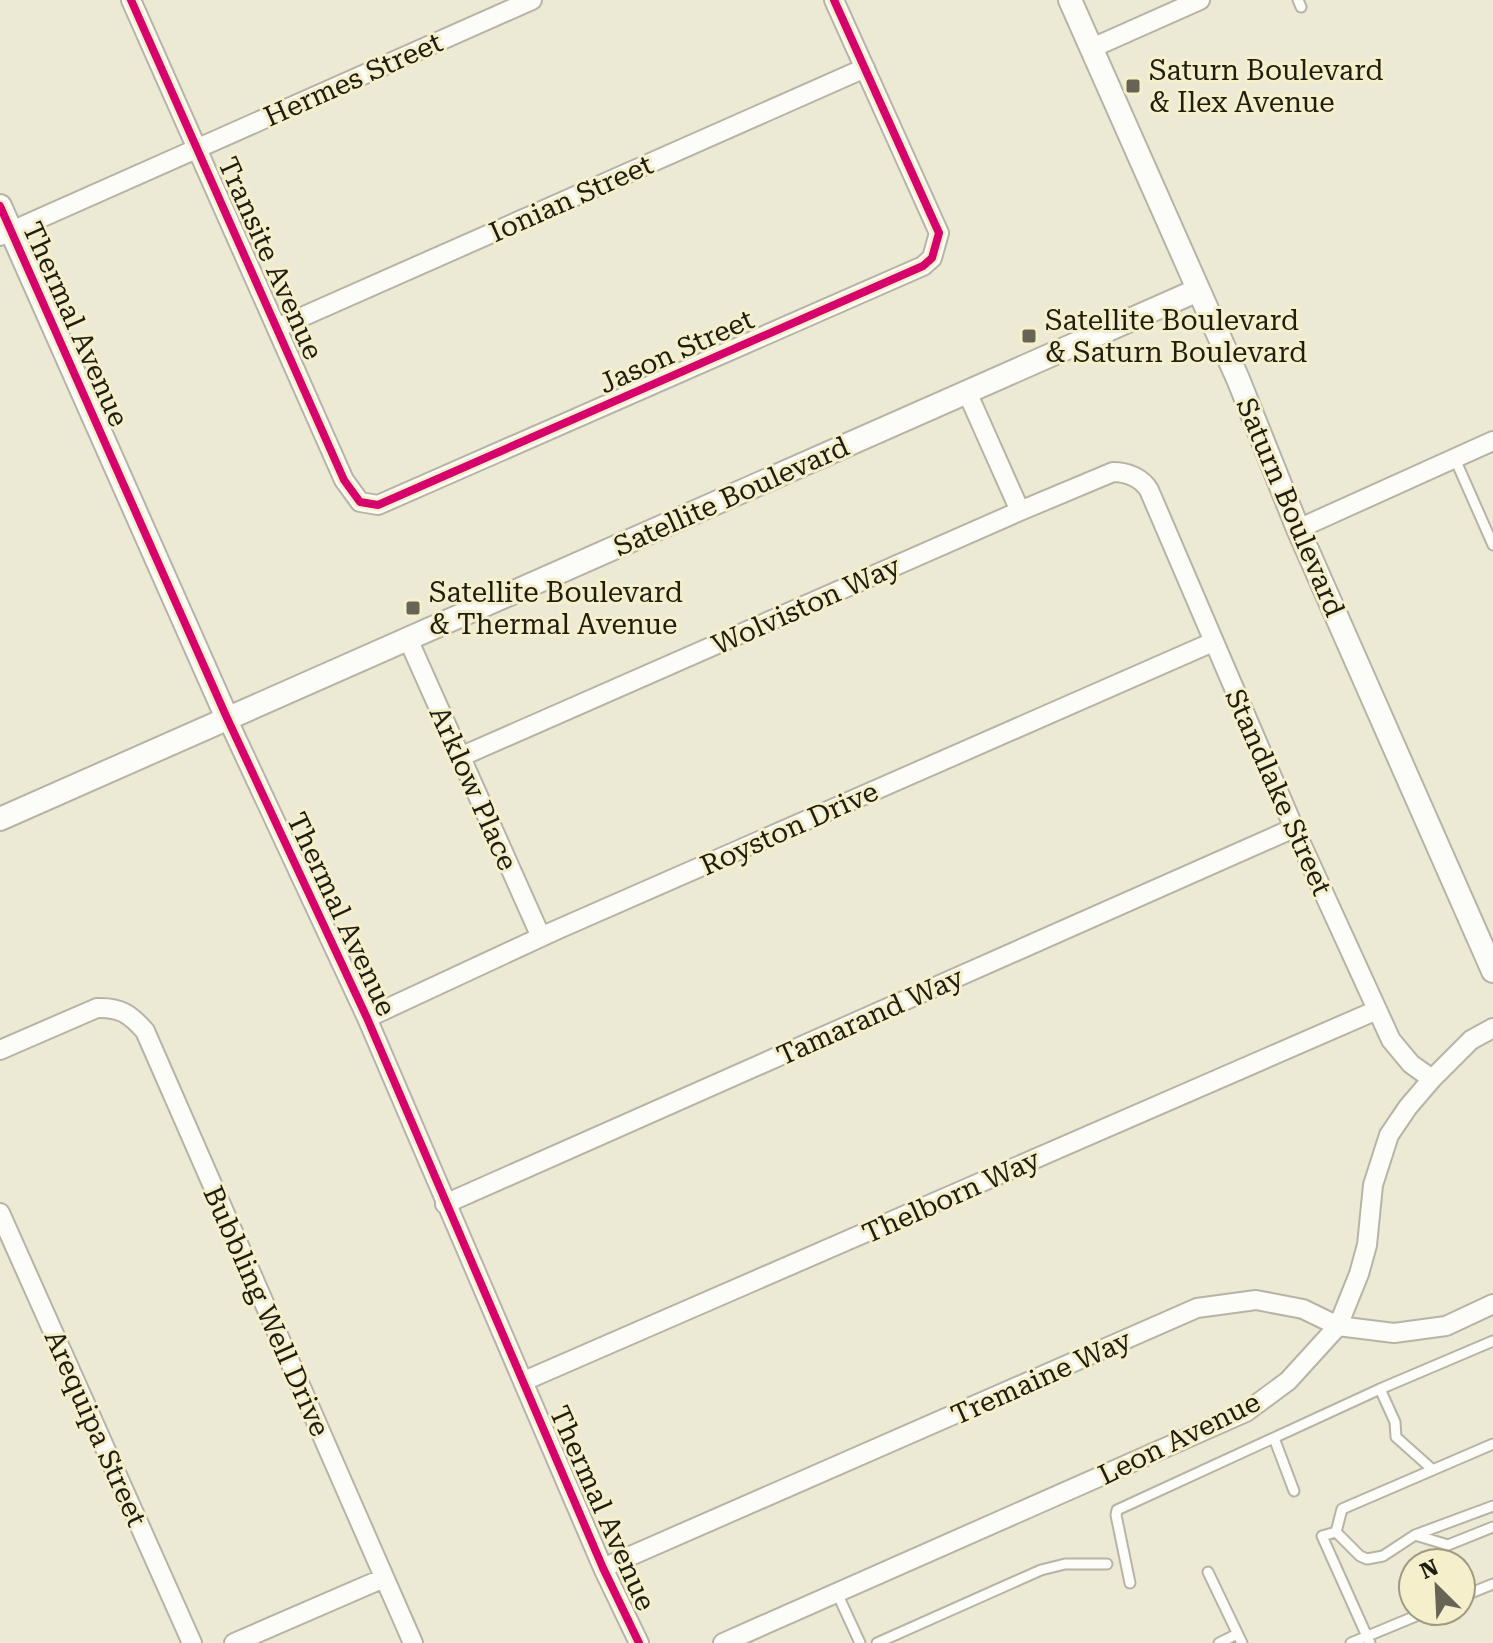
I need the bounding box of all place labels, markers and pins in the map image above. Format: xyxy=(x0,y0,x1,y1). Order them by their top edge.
place label: Saturn Boulevard & Ilex Avenue xyxy=(1149,54,1383,119)
marker: Saturn Boulevard & Ilex Avenue xyxy=(1124,77,1142,95)
place label: Satellite Boulevard & Saturn Boulevard xyxy=(1045,304,1307,369)
marker: Satellite Boulevard & Saturn Boulevard xyxy=(1020,327,1038,345)
place label: Satellite Boulevard & Thermal Avenue xyxy=(429,576,683,641)
marker: Satellite Boulevard & Thermal Avenue xyxy=(404,599,422,617)

